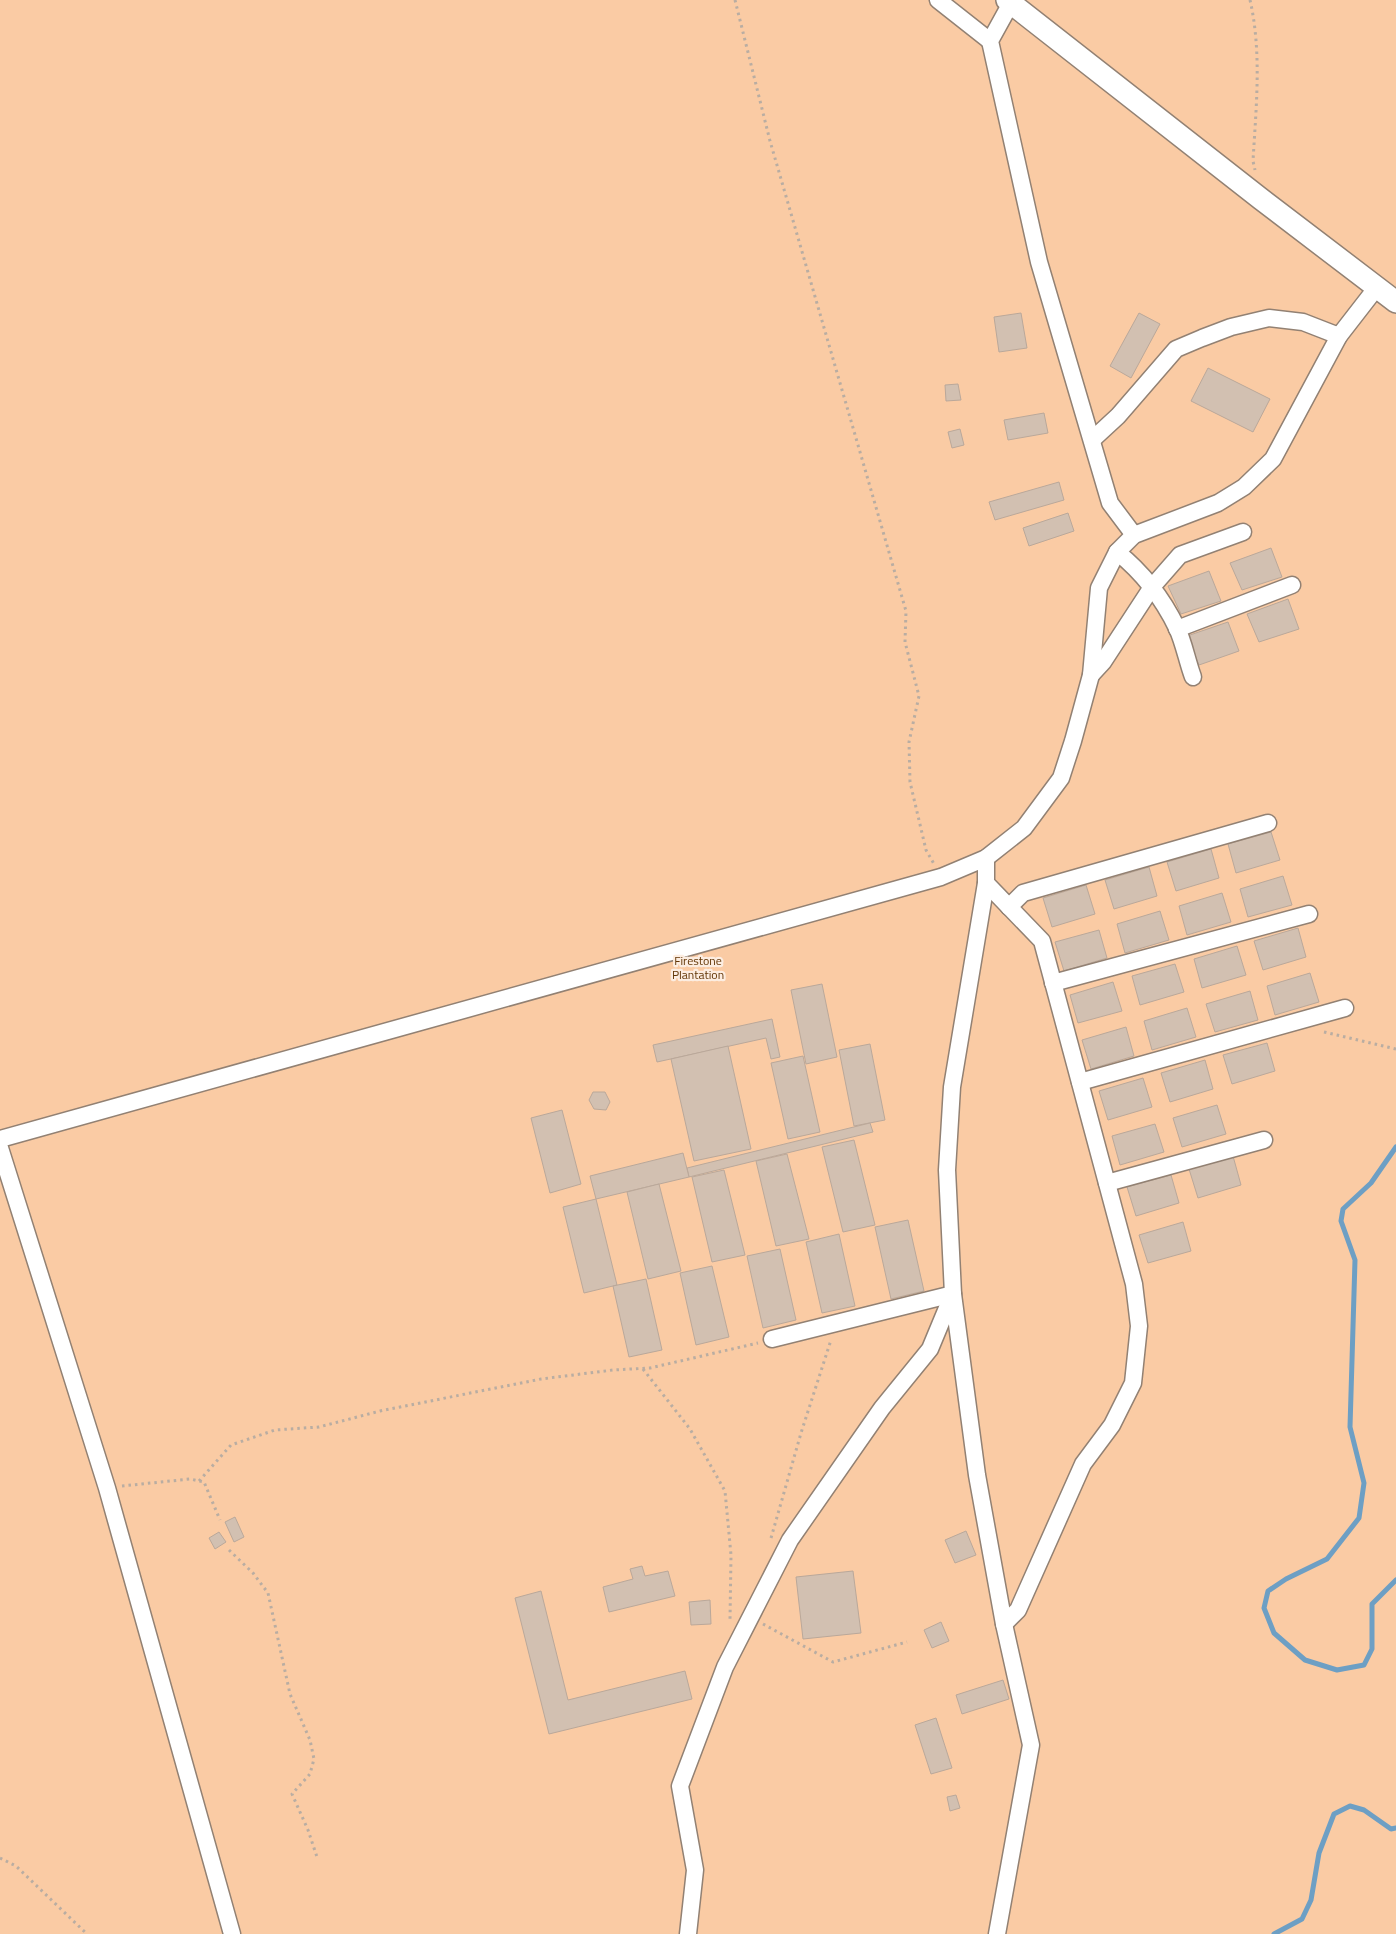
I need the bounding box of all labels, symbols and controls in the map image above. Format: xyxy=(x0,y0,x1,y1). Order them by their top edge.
park label: Firestone Plantation xyxy=(672,951,724,984)

